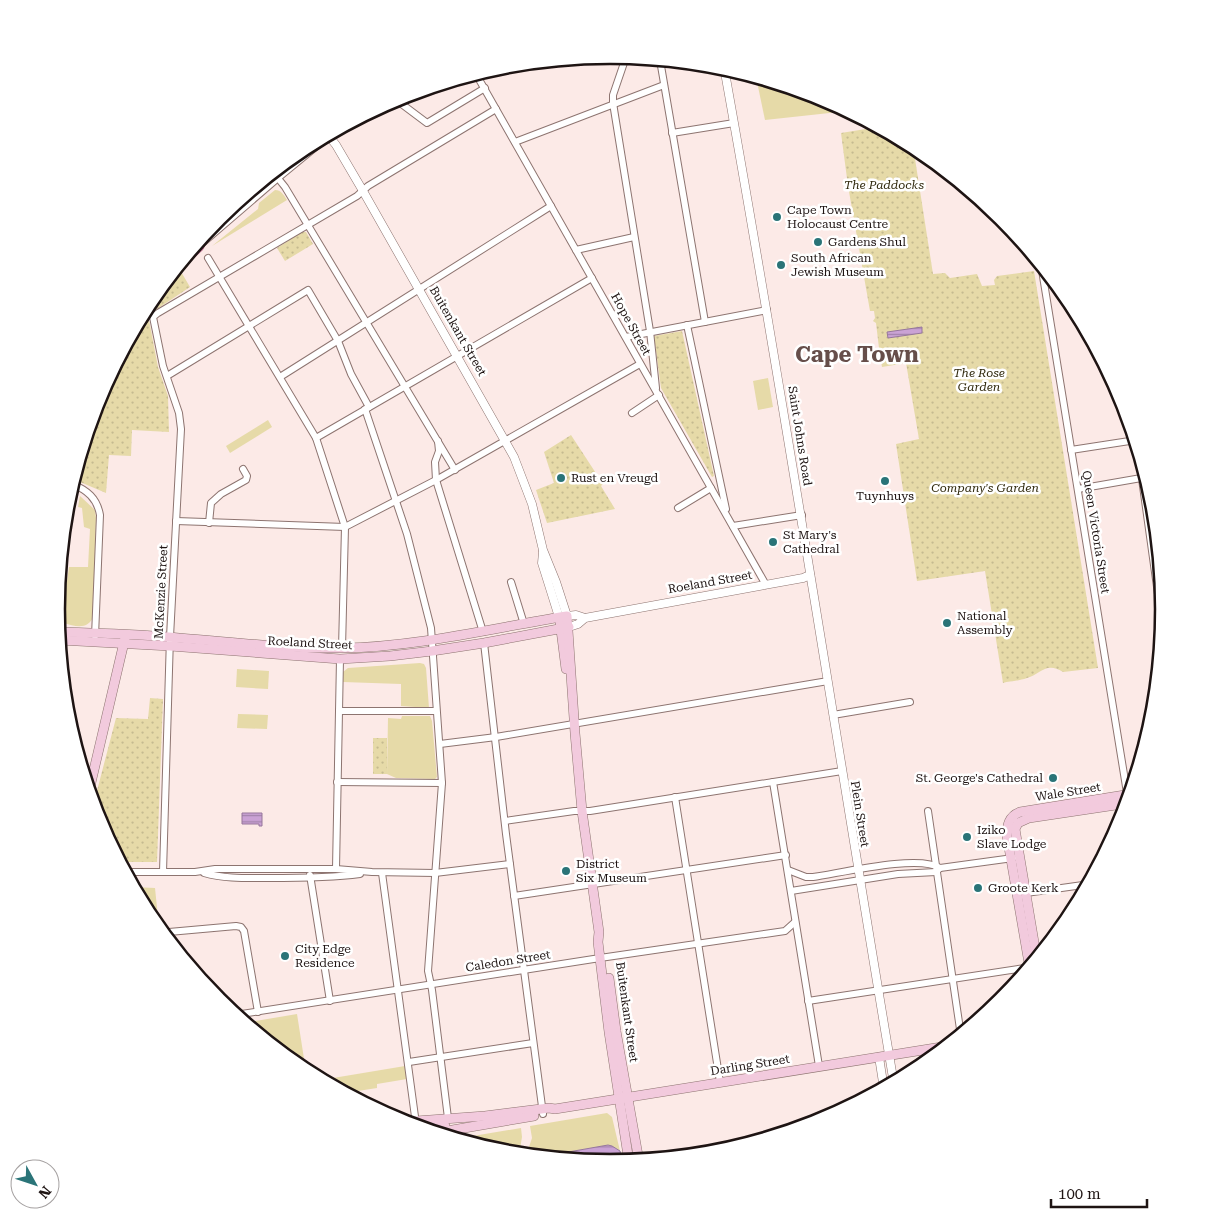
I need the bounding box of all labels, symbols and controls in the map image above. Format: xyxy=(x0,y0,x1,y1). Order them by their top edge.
park label: The Paddocks xyxy=(844,178,924,192)
place label: Cape Town Holocaust Centre xyxy=(787,203,888,231)
marker: Cape Town Holocaust Centre xyxy=(771,211,783,223)
place label: Gardens Shul xyxy=(828,235,906,249)
marker: Gardens Shul xyxy=(812,236,824,248)
place label: South African Jewish Museum xyxy=(791,251,884,279)
marker: South African Jewish Museum xyxy=(775,259,787,271)
street label: Buitenkant Street xyxy=(427,284,490,379)
street label: Hope Street xyxy=(608,290,654,358)
district label: Cape Town xyxy=(795,342,919,367)
park label: The Rose Garden xyxy=(953,366,1005,394)
street label: Saint Johns Road xyxy=(785,385,815,487)
street label: Queen Victoria Street xyxy=(1079,469,1113,595)
place label: Rust en Vreugd xyxy=(571,471,659,485)
marker: Rust en Vreugd xyxy=(555,472,567,484)
marker: Tuynhuys xyxy=(879,475,891,487)
park label: Company's Garden xyxy=(931,481,1039,495)
place label: Tuynhuys xyxy=(856,489,914,503)
place label: St Mary's Cathedral xyxy=(783,528,840,556)
marker: St Mary's Cathedral xyxy=(767,536,779,548)
street label: McKenzie Street xyxy=(152,544,170,639)
street label: Roeland Street xyxy=(667,568,754,596)
place label: National Assembly xyxy=(957,609,1014,637)
marker: National Assembly xyxy=(941,617,953,629)
street label: Roeland Street xyxy=(267,634,353,652)
place label: St. George's Cathedral xyxy=(916,771,1043,785)
marker: St. George's Cathedral xyxy=(1047,772,1059,784)
street label: Plein Street xyxy=(848,780,872,849)
street label: Wale Street xyxy=(1034,780,1102,804)
place label: Iziko Slave Lodge xyxy=(977,823,1047,851)
marker: Iziko Slave Lodge xyxy=(961,831,973,843)
place label: District Six Museum xyxy=(576,857,647,885)
marker: District Six Museum xyxy=(560,865,572,877)
place label: Groote Kerk xyxy=(988,881,1059,895)
marker: Groote Kerk xyxy=(972,882,984,894)
place label: City Edge Residence xyxy=(295,942,355,970)
street label: Caledon Street xyxy=(465,947,552,975)
marker: City Edge Residence xyxy=(279,950,291,962)
street label: Buitenkant Street xyxy=(613,961,641,1064)
street label: Darling Street xyxy=(709,1052,791,1078)
north arrow xyxy=(10,1159,60,1209)
scale bar xyxy=(1051,1176,1147,1208)
text: N xyxy=(35,1183,55,1202)
text: 100 m xyxy=(1058,1185,1101,1203)

